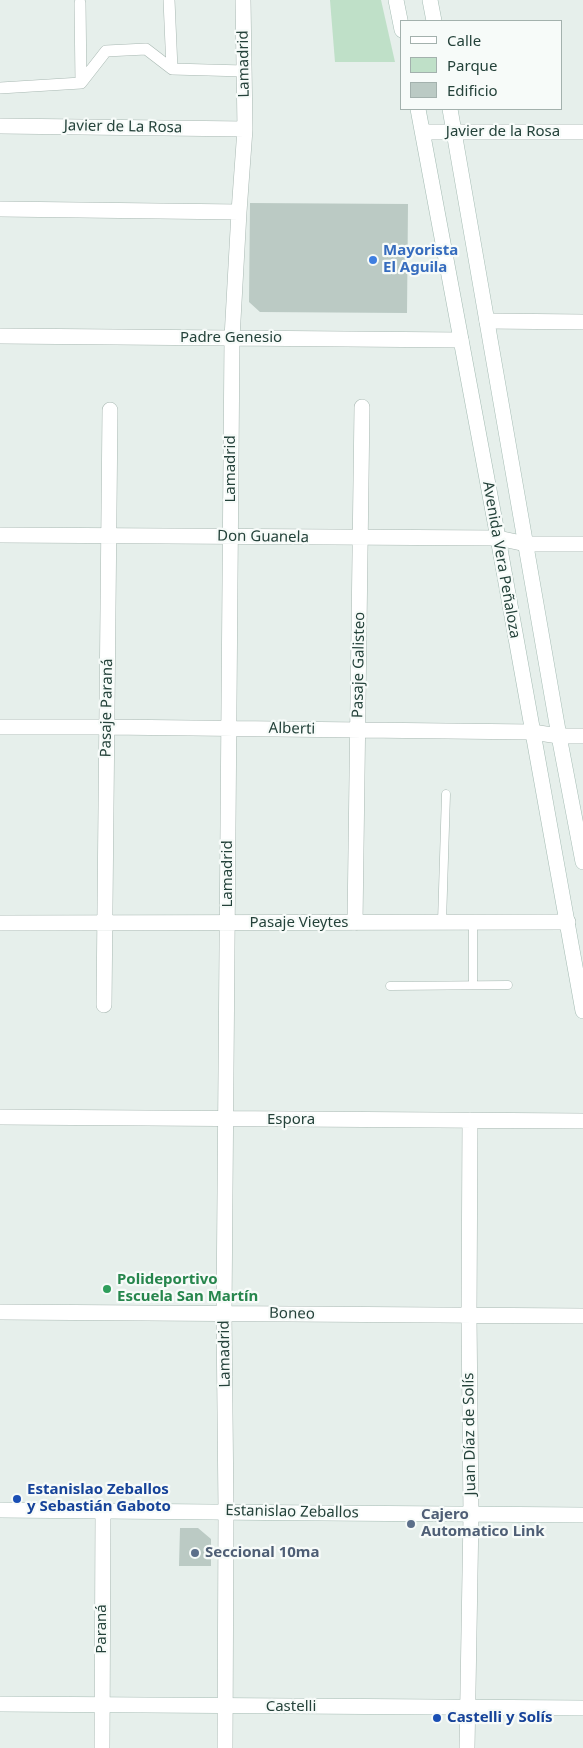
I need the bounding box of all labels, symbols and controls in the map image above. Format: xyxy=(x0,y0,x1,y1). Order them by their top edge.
legend xyxy=(400,20,563,110)
street label: Lamadrid xyxy=(234,30,254,98)
text: Calle xyxy=(447,30,481,50)
text: Parque xyxy=(447,55,497,75)
text: Edificio xyxy=(447,80,498,100)
street label: Javier de La Rosa xyxy=(64,117,182,137)
street label: Javier de la Rosa xyxy=(446,123,560,141)
place label: Mayorista El Aguila xyxy=(383,242,458,277)
marker: Mayorista El Aguila xyxy=(367,254,379,266)
street label: Padre Genesio xyxy=(180,329,282,347)
street label: Lamadrid xyxy=(222,435,240,503)
street label: Avenida Vera Peñaloza xyxy=(478,480,524,640)
street label: Don Guanela xyxy=(217,527,309,547)
street label: Pasaje Galisteo xyxy=(349,612,369,718)
street label: Pasaje Paraná xyxy=(97,658,117,758)
street label: Alberti xyxy=(269,720,315,738)
street label: Lamadrid xyxy=(219,840,237,908)
street label: Pasaje Vieytes xyxy=(249,914,349,932)
street label: Espora xyxy=(267,1111,315,1129)
place label: Polideportivo Escuela San Martín xyxy=(117,1271,258,1306)
marker: Polideportivo Escuela San Martín xyxy=(101,1283,113,1295)
street label: Boneo xyxy=(269,1305,315,1323)
street label: Lamadrid xyxy=(215,1320,235,1388)
street label: Juan Díaz de Solís xyxy=(460,1372,480,1496)
place label: Estanislao Zeballos y Sebastián Gaboto xyxy=(27,1481,171,1516)
marker: Estanislao Zeballos y Sebastián Gaboto xyxy=(11,1493,23,1505)
street label: Estanislao Zeballos xyxy=(225,1502,359,1522)
place label: Cajero Automatico Link xyxy=(421,1506,545,1541)
marker: Cajero Automatico Link xyxy=(405,1518,417,1530)
place label: Seccional 10ma xyxy=(205,1544,319,1562)
marker: Seccional 10ma xyxy=(189,1547,201,1559)
street label: Paraná xyxy=(93,1604,111,1654)
street label: Castelli xyxy=(266,1698,316,1716)
place label: Castelli y Solís xyxy=(447,1709,553,1727)
marker: Castelli y Solís xyxy=(431,1712,443,1724)

